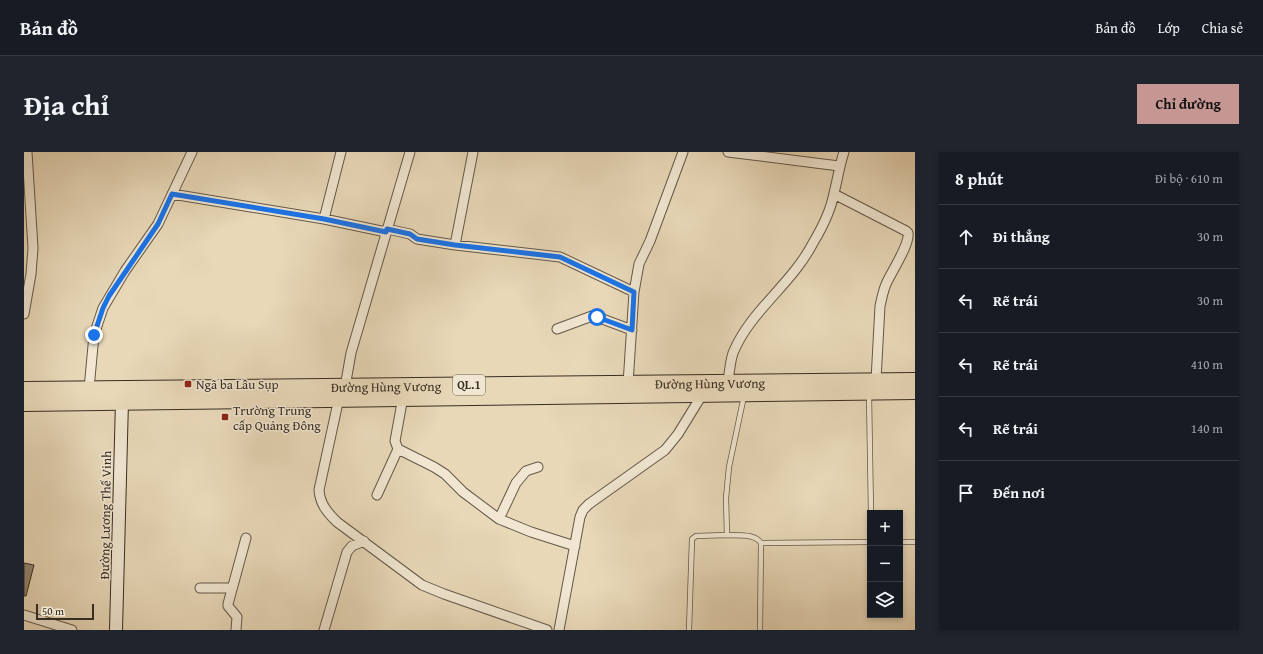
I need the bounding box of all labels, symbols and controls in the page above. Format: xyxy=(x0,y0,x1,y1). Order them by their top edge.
text: Bản đồ xyxy=(20,14,78,42)
text: Bản đồ xyxy=(1096,18,1136,38)
text: Lớp xyxy=(1158,18,1180,38)
text: Chia sẻ xyxy=(1202,18,1243,38)
text: Địa chỉ xyxy=(24,84,109,125)
button: Chỉ đường xyxy=(1137,84,1239,124)
text: 8 phút xyxy=(955,166,1003,191)
text: Đi bộ · 610 m xyxy=(1155,169,1223,188)
icon: ahead xyxy=(955,226,977,248)
text: Đi thẳng xyxy=(993,226,1050,247)
text: 30 m xyxy=(1197,227,1223,246)
icon: left xyxy=(955,290,977,312)
text: Rẽ trái xyxy=(993,290,1038,311)
text: 30 m xyxy=(1197,291,1223,310)
route start xyxy=(588,308,606,326)
route end xyxy=(85,326,103,344)
icon: left xyxy=(955,354,977,376)
text: Rẽ trái xyxy=(993,354,1038,375)
text: 410 m xyxy=(1191,355,1223,374)
street label: Đường Hùng Vương xyxy=(655,374,766,394)
place label: Ngã ba Lầu Sụp xyxy=(196,375,278,394)
road number: QL.1 xyxy=(453,375,485,395)
street label: Đường Hùng Vương xyxy=(331,377,442,397)
marker: Ngã ba Lầu Sụp xyxy=(183,379,193,389)
place label: Trường Trung cấp Quảng Đông xyxy=(233,401,321,435)
marker: Trường Trung cấp Quảng Đông xyxy=(220,412,230,422)
icon: left xyxy=(955,418,977,440)
text: Rẽ trái xyxy=(993,418,1038,439)
text: 140 m xyxy=(1191,419,1223,438)
street label: Đường Lương Thế Vinh xyxy=(95,450,116,580)
icon: arrive xyxy=(955,482,977,504)
text: Đến nơi xyxy=(993,482,1045,503)
map controls xyxy=(867,510,903,618)
button: + xyxy=(867,510,903,546)
button: − xyxy=(867,546,903,582)
button: layers xyxy=(867,582,903,618)
scale bar xyxy=(36,602,94,621)
text: 50 m xyxy=(42,603,64,619)

